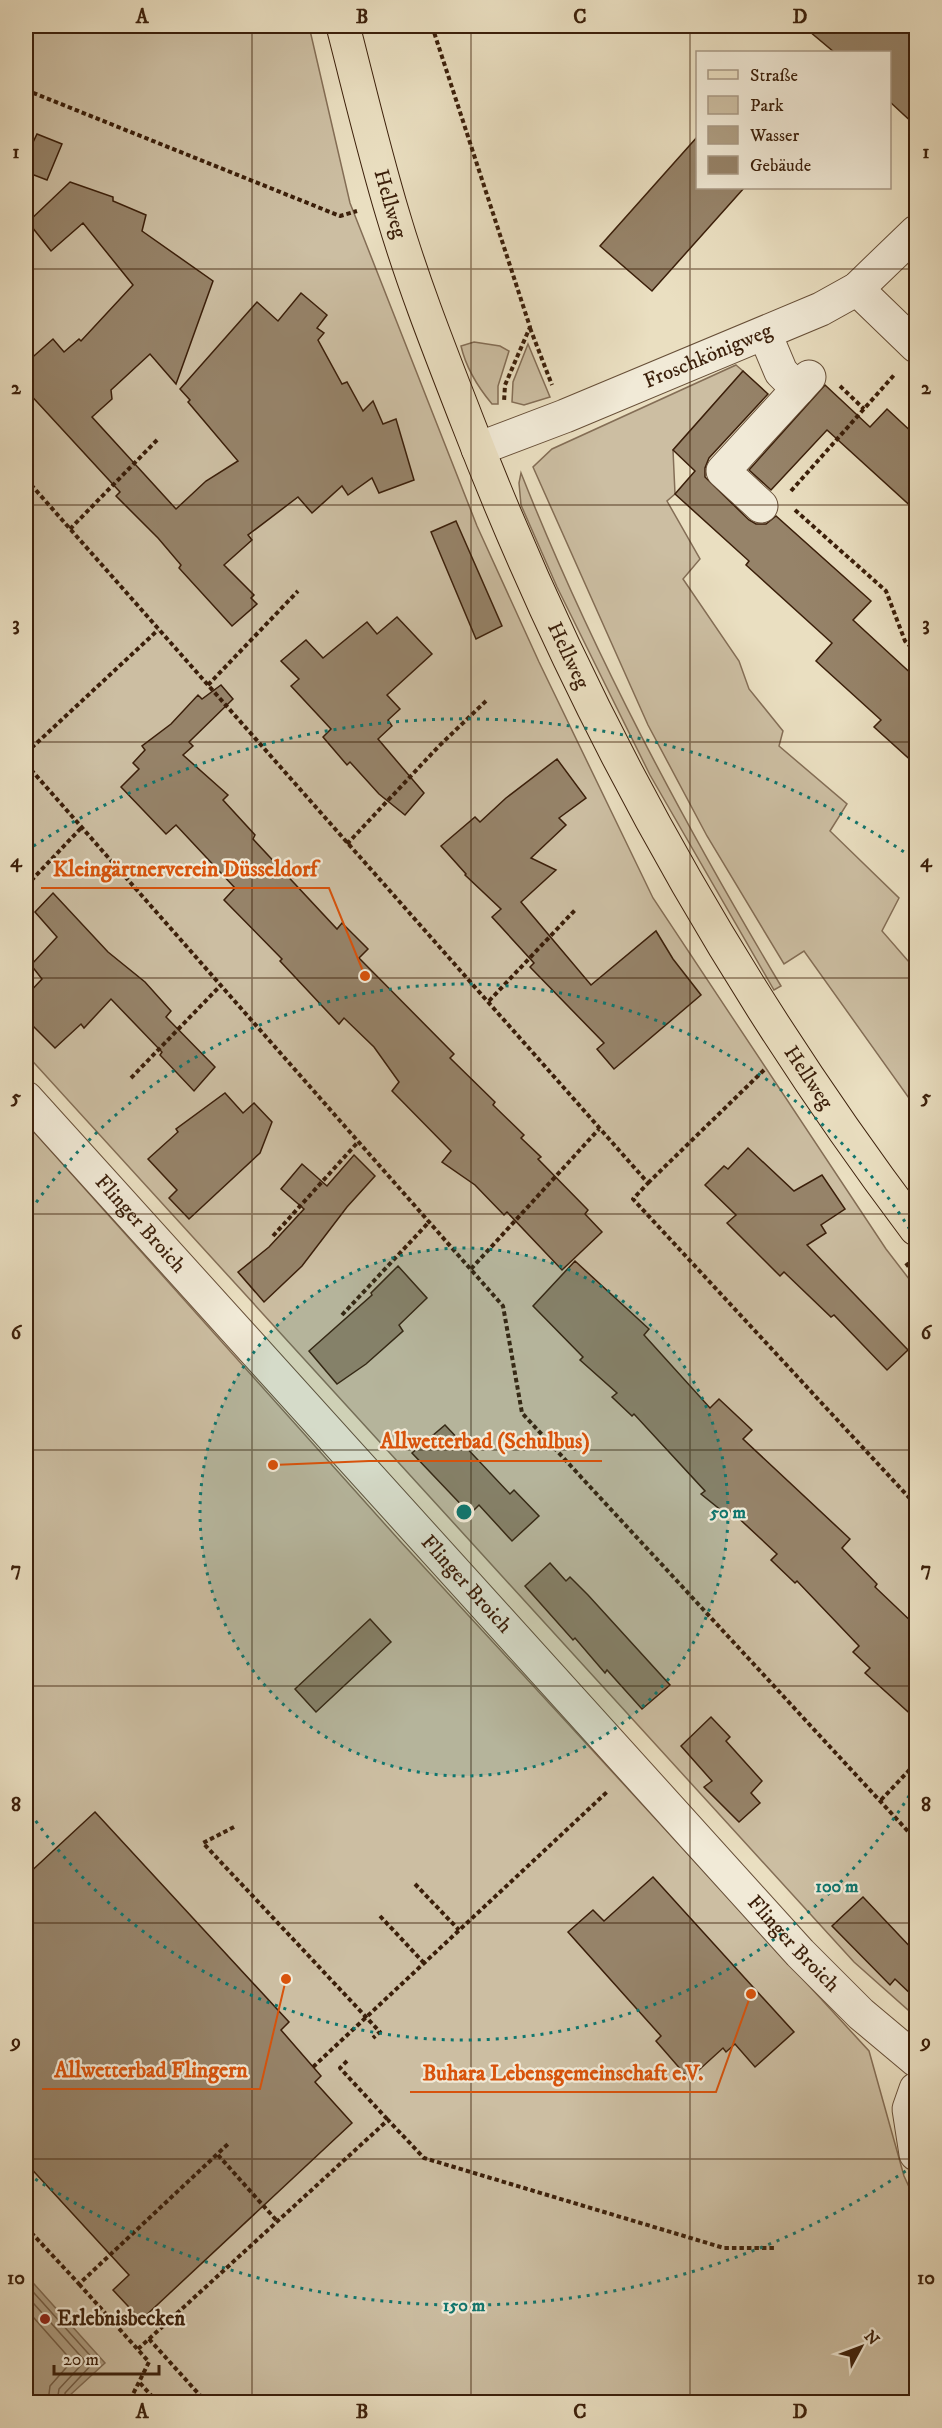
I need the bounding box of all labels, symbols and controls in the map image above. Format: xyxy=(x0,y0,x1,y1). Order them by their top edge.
text: A xyxy=(135,5,150,30)
text: B xyxy=(356,5,368,30)
text: C xyxy=(573,5,587,30)
text: D xyxy=(793,5,808,30)
legend xyxy=(696,51,891,189)
text: Straße xyxy=(750,65,798,87)
text: Park xyxy=(750,95,784,117)
text: Wasser xyxy=(749,125,800,147)
text: 1 xyxy=(12,140,20,165)
text: 1 xyxy=(922,140,930,165)
text: Gebäude xyxy=(750,155,811,177)
street label: Hellweg xyxy=(368,166,413,242)
street label: Froschkönigweg xyxy=(640,318,777,395)
text: 2 xyxy=(11,376,22,401)
text: 2 xyxy=(921,376,932,401)
text: 3 xyxy=(12,612,20,637)
text: 3 xyxy=(922,612,930,637)
street label: Hellweg xyxy=(541,618,595,694)
callout: Kleingärtnerverein Düsseldorf xyxy=(41,848,329,888)
text: 4 xyxy=(10,849,23,874)
text: 4 xyxy=(920,849,933,874)
text: Kleingärtnerverein Düsseldorf xyxy=(53,856,321,883)
street label: Hellweg xyxy=(778,1041,839,1115)
text: 5 xyxy=(10,1085,21,1110)
text: 5 xyxy=(920,1085,931,1110)
street label: Flinger Broich xyxy=(89,1169,191,1279)
text: 6 xyxy=(11,1321,23,1346)
text: 6 xyxy=(921,1321,933,1346)
callout: Allwetterbad (Schulbus) xyxy=(369,1421,602,1461)
text: Allwetterbad (Schulbus) xyxy=(379,1428,590,1455)
centre of rings xyxy=(454,1502,474,1522)
text: 50 m xyxy=(709,1502,746,1524)
street label: Flinger Broich xyxy=(415,1530,517,1639)
text: 7 xyxy=(11,1557,21,1582)
text: 7 xyxy=(921,1557,931,1582)
text: 8 xyxy=(11,1793,21,1818)
text: 8 xyxy=(921,1793,931,1818)
text: 100 m xyxy=(815,1876,859,1898)
street label: Flinger Broich xyxy=(741,1890,845,1998)
text: 9 xyxy=(9,2030,21,2055)
text: 9 xyxy=(919,2030,931,2055)
callout: Allwetterbad Flingern xyxy=(42,2049,260,2089)
callout: Buhara Lebensgemeinschaft e.V. xyxy=(410,2052,716,2092)
text: Allwetterbad Flingern xyxy=(53,2057,248,2084)
text: Buhara Lebensgemeinschaft e.V. xyxy=(422,2060,704,2087)
text: 10 xyxy=(7,2266,25,2291)
text: 10 xyxy=(917,2266,935,2291)
text: 150 m xyxy=(443,2295,486,2317)
place label: Erlebnisbecken xyxy=(57,2306,186,2332)
marker: Erlebnisbecken xyxy=(38,2312,52,2326)
north arrow xyxy=(831,2317,891,2377)
text: N xyxy=(860,2326,883,2349)
scale bar xyxy=(54,2338,159,2376)
text: 20 m xyxy=(63,2349,99,2371)
text: A xyxy=(135,2400,150,2425)
text: B xyxy=(356,2400,368,2425)
text: C xyxy=(573,2400,587,2425)
text: D xyxy=(793,2400,808,2425)

